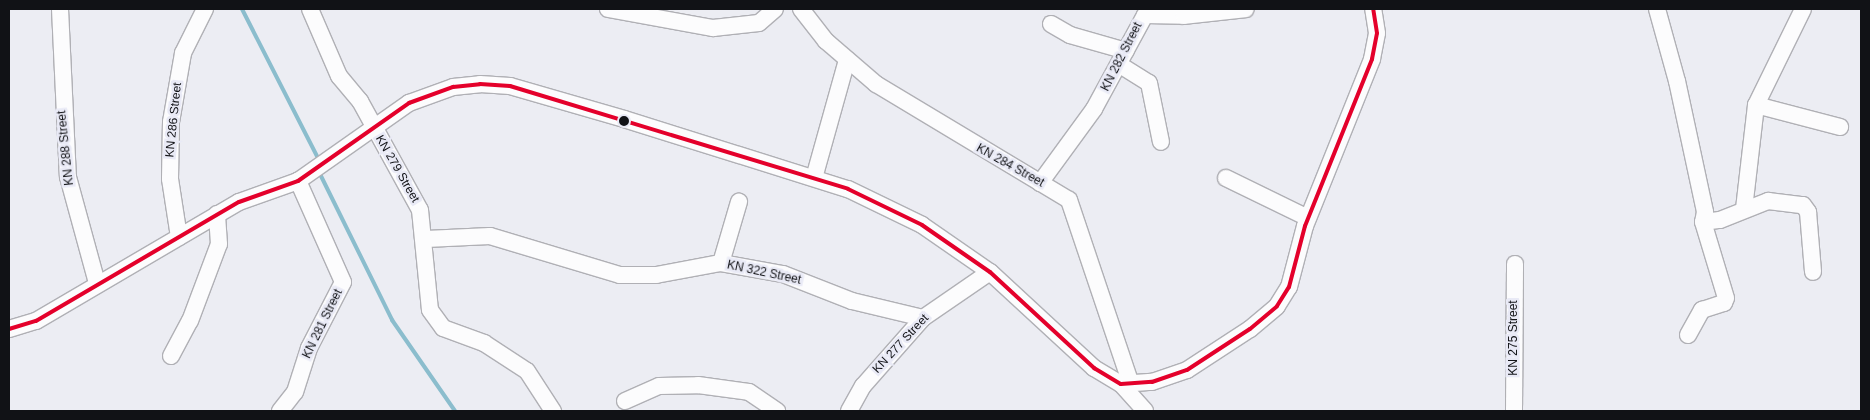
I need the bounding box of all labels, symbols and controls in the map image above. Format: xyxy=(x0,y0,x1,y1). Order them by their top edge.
street label: KN 282 Street xyxy=(1098,20,1146,94)
street label: KN 286 Street xyxy=(163,82,185,158)
street label: KN 288 Street xyxy=(55,110,77,186)
unlabelled marker xyxy=(619,116,629,126)
street label: KN 279 Street xyxy=(372,133,422,205)
street label: KN 284 Street xyxy=(974,141,1046,191)
street label: KN 322 Street xyxy=(726,258,802,288)
street label: KN 281 Street xyxy=(300,287,346,361)
street label: KN 275 Street xyxy=(1507,300,1521,376)
street label: KN 277 Street xyxy=(870,312,932,376)

